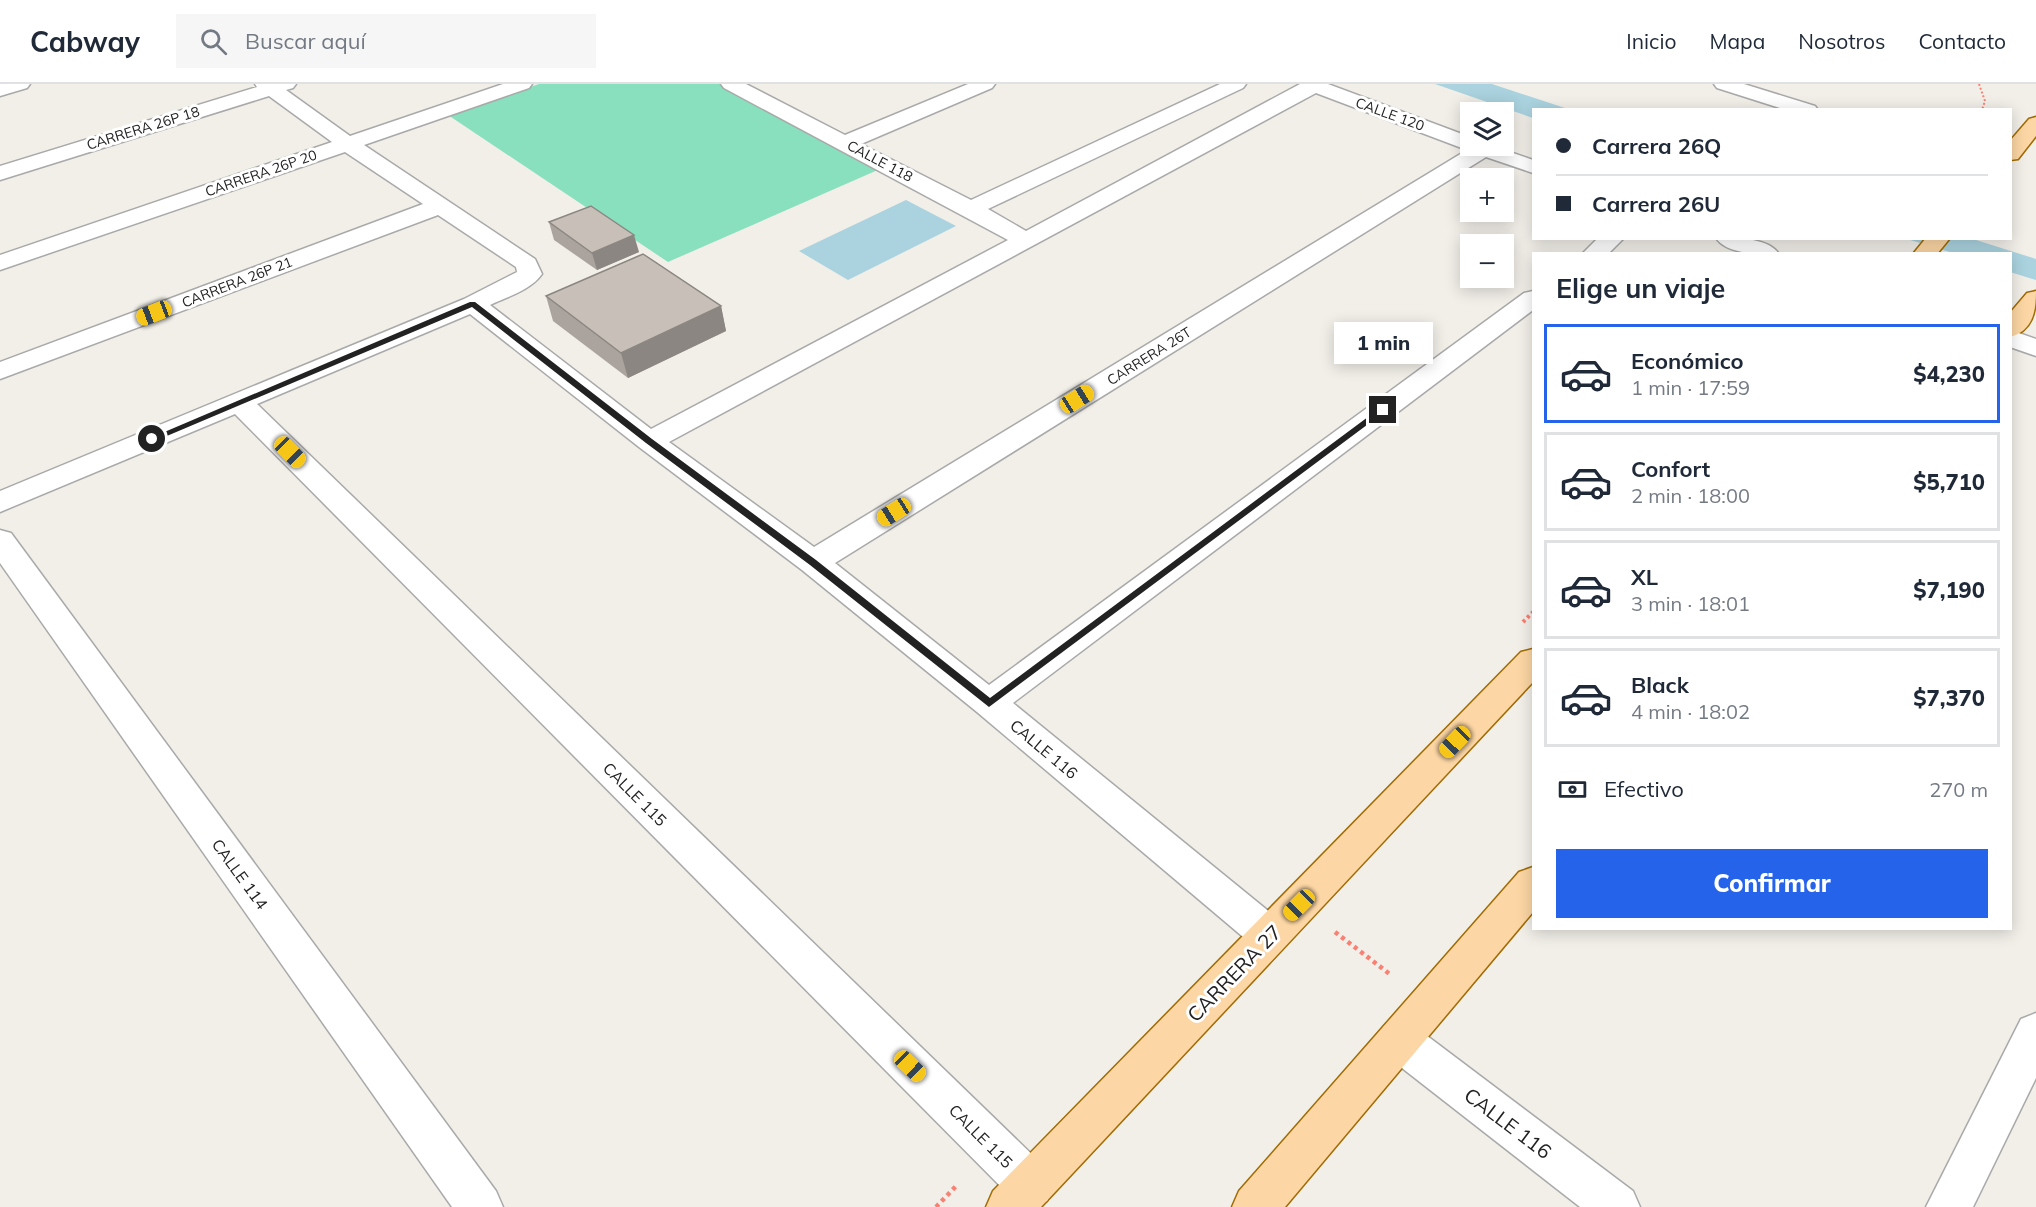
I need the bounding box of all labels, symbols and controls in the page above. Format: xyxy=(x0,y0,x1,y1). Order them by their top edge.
search box xyxy=(176,14,596,68)
text: Cabway xyxy=(30,24,140,59)
icon: search xyxy=(197,25,230,58)
text: Buscar aquí xyxy=(245,27,366,55)
text: Inicio xyxy=(1626,28,1676,54)
text: Mapa xyxy=(1709,28,1765,54)
text: Nosotros xyxy=(1798,28,1885,54)
text: Contacto xyxy=(1918,28,2006,54)
street label: CALLE 120 xyxy=(1353,93,1427,135)
street label: CARRERA 26P 18 xyxy=(84,102,202,154)
map controls xyxy=(1460,102,1514,288)
button: layers xyxy=(1460,102,1514,156)
text: Carrera 26Q xyxy=(1592,132,1721,160)
street label: CALLE 118 xyxy=(844,136,916,186)
street label: CARRERA 26P 20 xyxy=(203,145,319,201)
button: + xyxy=(1460,168,1514,222)
text: Carrera 26U xyxy=(1592,190,1720,218)
button: − xyxy=(1460,234,1514,288)
street label: CARRERA 26P 21 xyxy=(179,253,295,311)
text: Elige un viaje xyxy=(1556,271,1725,305)
car xyxy=(134,298,174,328)
street label: CARRERA 26T xyxy=(1104,323,1195,389)
callout: 1 min xyxy=(1334,323,1432,365)
text: 1 min xyxy=(1357,330,1410,355)
icon: car xyxy=(1559,347,1613,401)
text: Económico xyxy=(1631,347,1744,375)
text: $4,230 xyxy=(1913,360,1985,388)
text: 1 min · 17:59 xyxy=(1631,375,1750,400)
car xyxy=(1057,382,1097,416)
route end xyxy=(1369,396,1396,423)
route start xyxy=(138,425,165,452)
car xyxy=(271,433,309,471)
icon: car xyxy=(1559,455,1613,509)
text: Confort xyxy=(1631,455,1710,483)
text: $5,710 xyxy=(1913,468,1985,496)
text: 2 min · 18:00 xyxy=(1631,483,1750,508)
car xyxy=(874,495,914,529)
icon: car xyxy=(1559,563,1613,617)
text: XL xyxy=(1631,563,1658,591)
text: $7,190 xyxy=(1913,576,1985,604)
text: 3 min · 18:01 xyxy=(1631,591,1750,616)
icon: car xyxy=(1559,671,1613,725)
text: Black xyxy=(1631,671,1689,699)
text: $7,370 xyxy=(1913,684,1985,712)
text: 4 min · 18:02 xyxy=(1631,699,1750,724)
street label: CALLE 116 xyxy=(1006,715,1082,783)
car xyxy=(1436,723,1474,761)
street label: CALLE 115 xyxy=(599,758,671,830)
icon: cash xyxy=(1556,773,1589,806)
text: Efectivo xyxy=(1604,775,1684,803)
text: 270 m xyxy=(1929,777,1988,802)
street label: CALLE 114 xyxy=(208,835,272,913)
button: Confirmar xyxy=(1556,849,1988,918)
car xyxy=(1280,886,1318,924)
street label: CARRERA 27 xyxy=(1182,919,1286,1027)
car xyxy=(891,1047,929,1085)
street label: CALLE 116 xyxy=(1459,1082,1557,1164)
street label: CALLE 115 xyxy=(945,1100,1017,1172)

